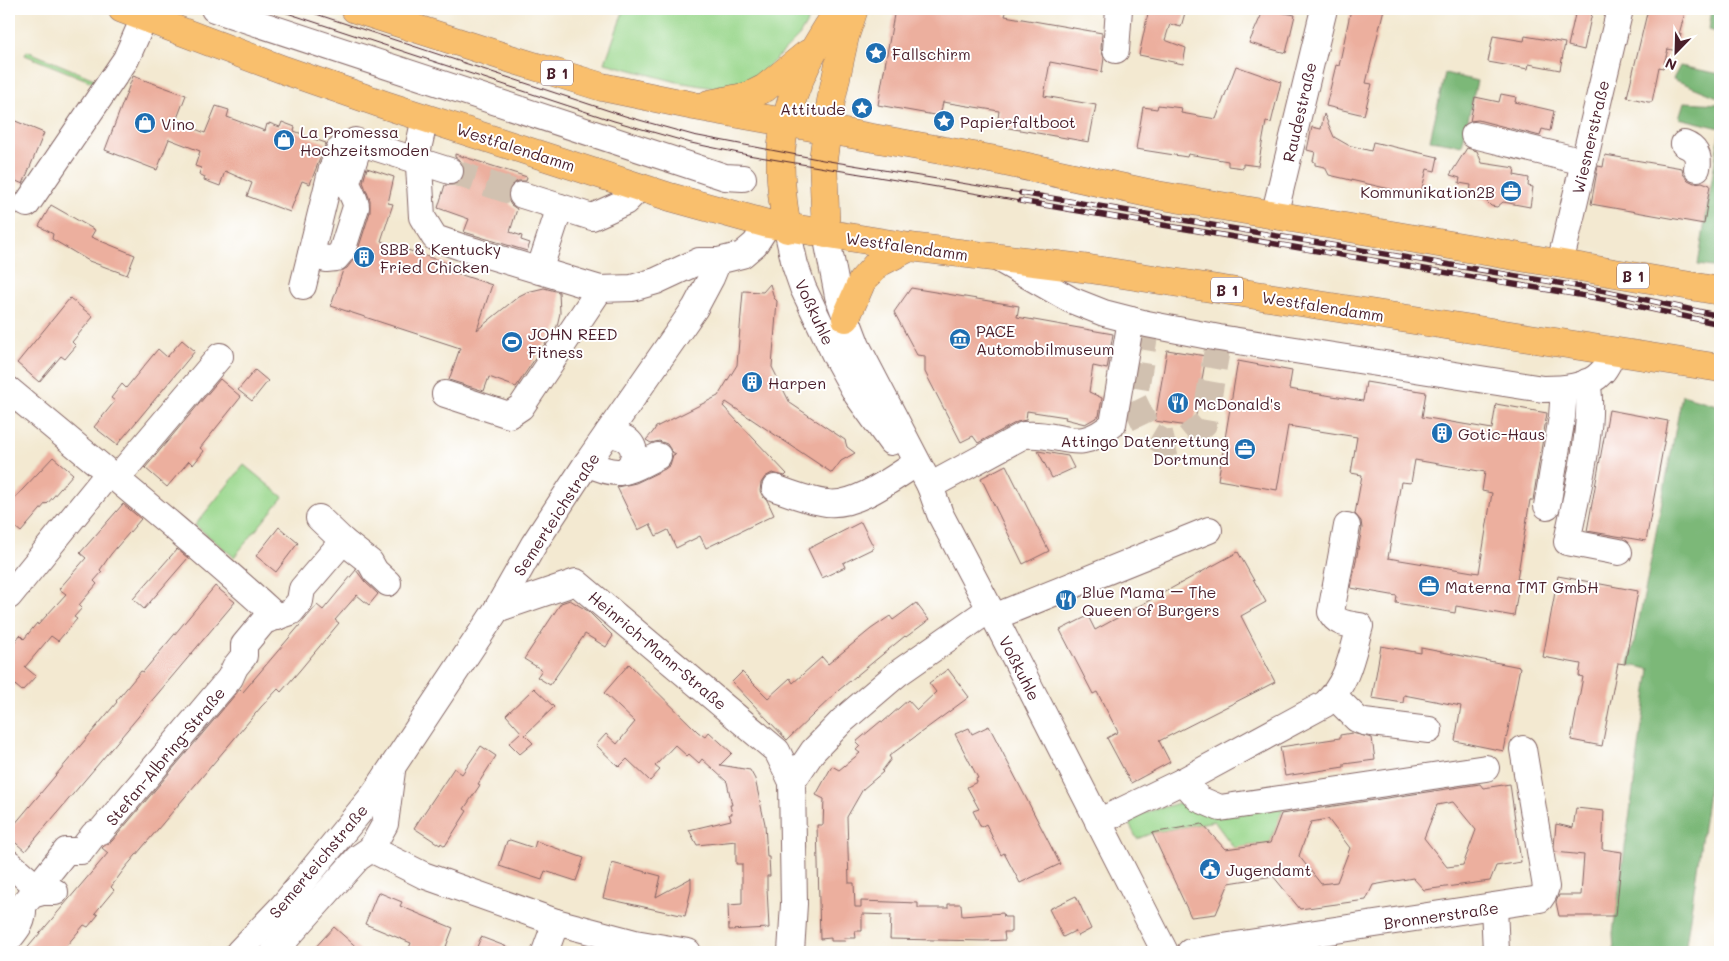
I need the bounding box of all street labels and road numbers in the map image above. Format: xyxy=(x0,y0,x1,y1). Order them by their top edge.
road number: B 1 xyxy=(541,60,573,86)
street label: Raudestraße xyxy=(1277,60,1321,164)
street label: Wiesnerstraße xyxy=(1567,78,1613,196)
street label: Westfalendamm xyxy=(454,118,578,176)
street label: Westfalendamm xyxy=(844,227,970,265)
road number: B 1 xyxy=(1617,264,1649,288)
street label: Voßkuhle xyxy=(791,276,839,348)
road number: B 1 xyxy=(1211,278,1243,302)
street label: Westfalendamm xyxy=(1260,286,1386,326)
street label: Semerteichstraße xyxy=(508,448,604,580)
street label: Heinrich-Mann-Straße xyxy=(584,586,732,714)
street label: Voßkuhle xyxy=(995,632,1045,704)
street label: Stefan-Albring-Straße xyxy=(101,682,229,830)
street label: Semerteichstraße xyxy=(264,800,372,922)
street label: Bronnerstraße xyxy=(1382,897,1500,933)

